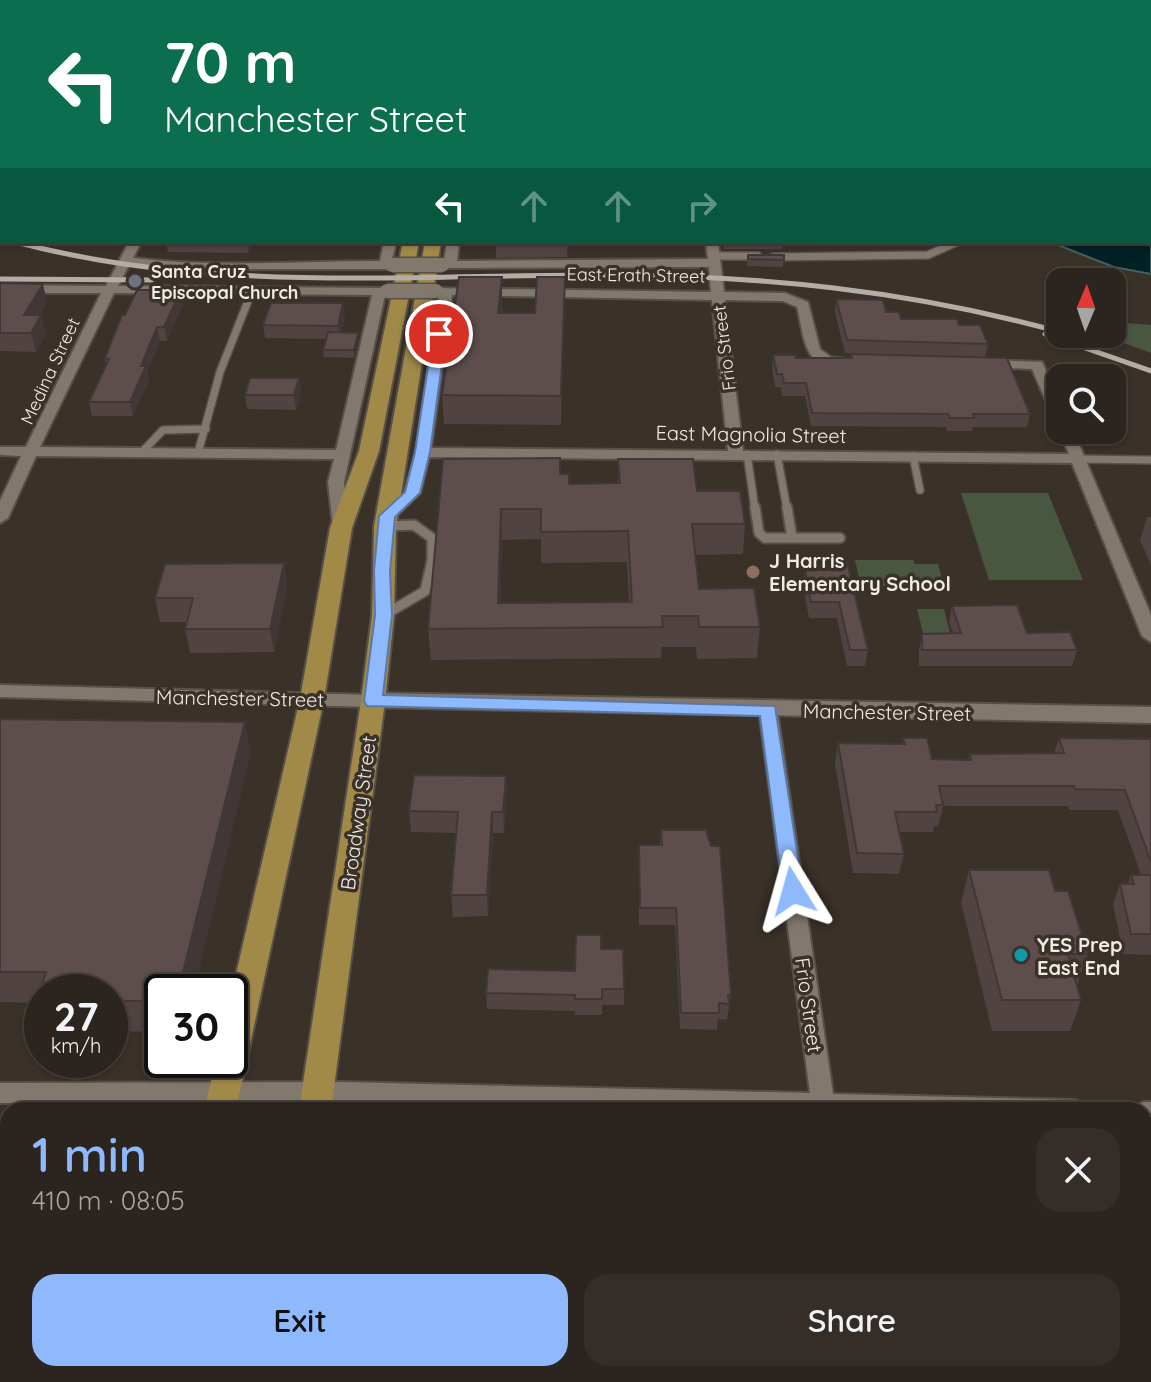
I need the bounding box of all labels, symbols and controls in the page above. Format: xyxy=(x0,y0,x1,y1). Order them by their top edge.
text: 70 m xyxy=(164,27,296,97)
icon: left xyxy=(32,32,136,136)
text: Manchester Street xyxy=(164,96,467,141)
icon: left xyxy=(428,184,472,228)
icon: ahead xyxy=(512,184,556,228)
icon: ahead xyxy=(596,184,640,228)
icon: right xyxy=(680,184,724,228)
place label: Santa Cruz Episcopal Church xyxy=(151,260,298,304)
street label: East Erath Street xyxy=(566,262,706,288)
north arrow xyxy=(1046,268,1126,348)
map controls xyxy=(1046,268,1126,444)
marker: Santa Cruz Episcopal Church xyxy=(126,272,144,290)
pin xyxy=(405,300,473,368)
street label: Frio Street xyxy=(707,304,741,392)
icon: arrive xyxy=(417,312,461,356)
street label: Medina Street xyxy=(15,314,85,428)
button: search xyxy=(1046,364,1126,444)
street label: East Magnolia Street xyxy=(655,420,847,448)
place label: J Harris Elementary School xyxy=(769,548,951,596)
marker: J Harris Elementary School xyxy=(744,563,762,581)
street label: Manchester Street xyxy=(156,684,325,712)
street label: Manchester Street xyxy=(803,698,972,726)
street label: Broadway Street xyxy=(335,734,381,892)
position arrow xyxy=(751,849,835,933)
place label: YES Prep East End xyxy=(1037,932,1123,980)
marker: YES Prep East End xyxy=(1012,946,1030,964)
street label: Frio Street xyxy=(790,956,828,1054)
speed limit sign: 30 xyxy=(144,974,248,1078)
text: 27 xyxy=(54,991,98,1041)
text: km/h xyxy=(51,1033,101,1058)
text: 1 min xyxy=(32,1124,147,1184)
button: close xyxy=(1036,1128,1120,1212)
text: 410 m · 08:05 xyxy=(32,1184,185,1217)
button: Exit xyxy=(32,1274,568,1366)
button: Share xyxy=(584,1274,1120,1366)

